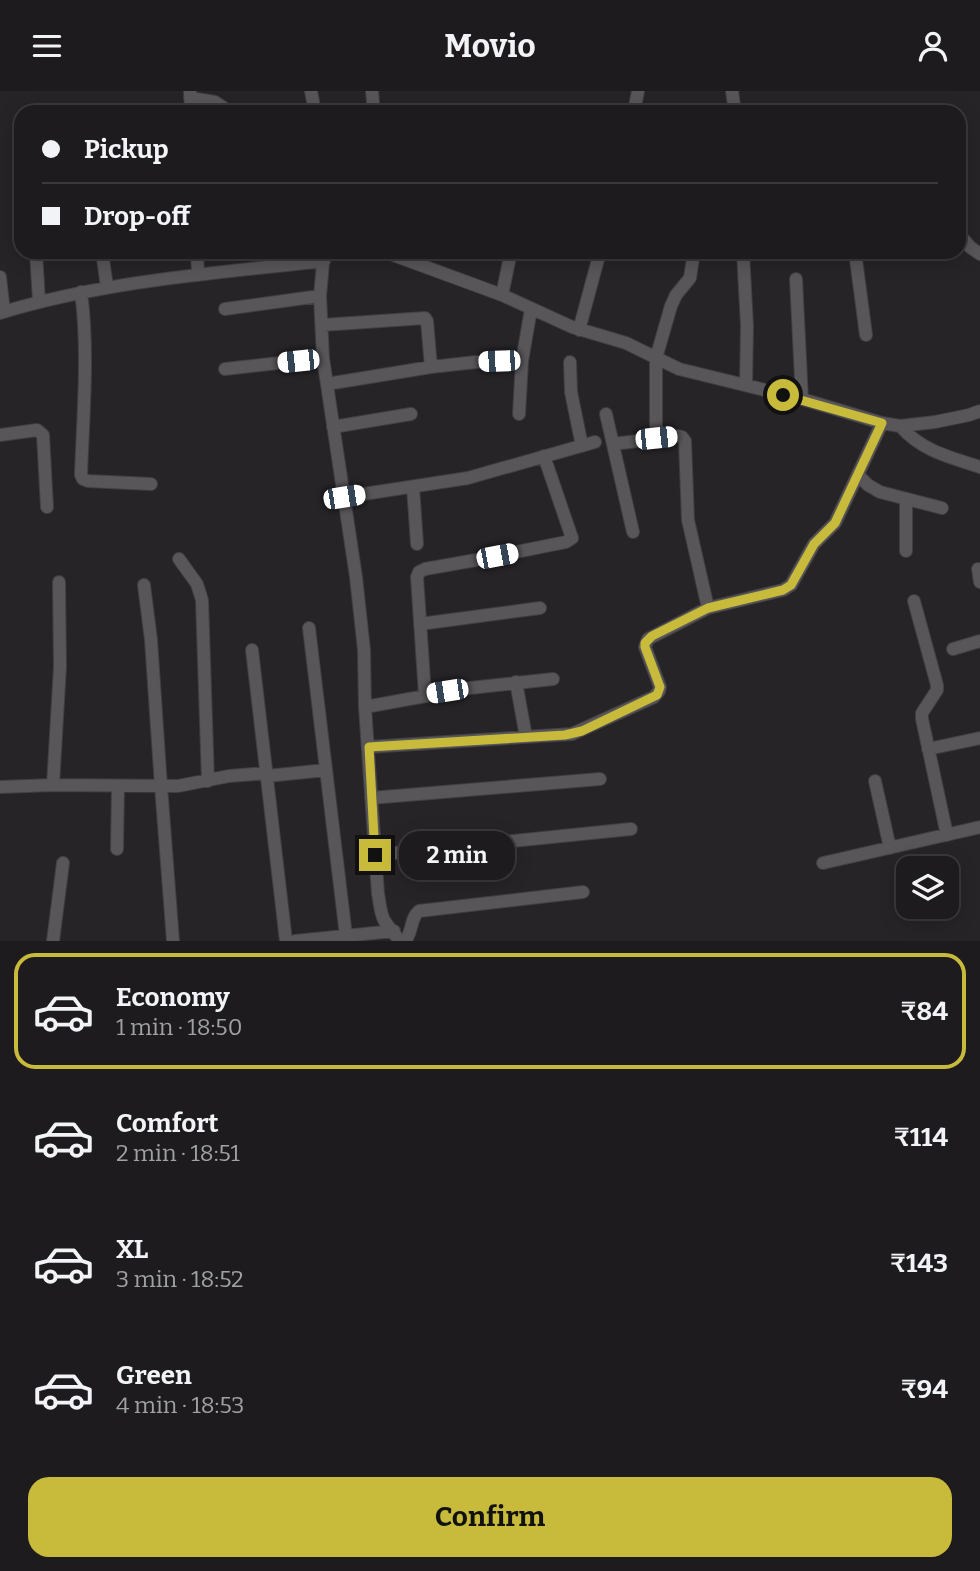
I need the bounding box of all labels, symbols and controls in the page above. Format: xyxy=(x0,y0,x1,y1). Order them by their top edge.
icon: menu xyxy=(28,27,66,65)
text: Movio xyxy=(444,27,536,65)
icon: person xyxy=(914,27,952,65)
text: Pickup xyxy=(84,134,169,165)
text: Drop-off xyxy=(84,201,190,232)
car xyxy=(277,348,320,374)
car xyxy=(478,350,521,372)
route start xyxy=(767,379,799,411)
car xyxy=(635,425,678,451)
car xyxy=(322,483,367,511)
car xyxy=(475,542,520,570)
car xyxy=(425,677,470,705)
callout: 2 min xyxy=(400,831,515,879)
route end xyxy=(359,839,391,871)
text: 2 min xyxy=(426,841,488,869)
map controls xyxy=(896,856,959,919)
button: layers xyxy=(896,856,959,919)
icon: car xyxy=(32,980,95,1043)
text: Economy xyxy=(116,982,230,1013)
text: ₹84 xyxy=(900,996,948,1027)
text: 1 min · 18:50 xyxy=(116,1013,242,1041)
icon: car xyxy=(32,1106,95,1169)
text: Comfort xyxy=(116,1108,219,1139)
text: ₹114 xyxy=(893,1122,948,1153)
text: 2 min · 18:51 xyxy=(116,1139,240,1167)
icon: car xyxy=(32,1232,95,1295)
text: XL xyxy=(116,1234,148,1265)
text: ₹143 xyxy=(890,1248,948,1279)
text: 3 min · 18:52 xyxy=(116,1265,244,1293)
icon: car xyxy=(32,1358,95,1421)
text: Green xyxy=(116,1360,192,1391)
text: ₹94 xyxy=(900,1374,948,1405)
text: 4 min · 18:53 xyxy=(116,1391,244,1419)
button: Confirm xyxy=(28,1477,952,1557)

